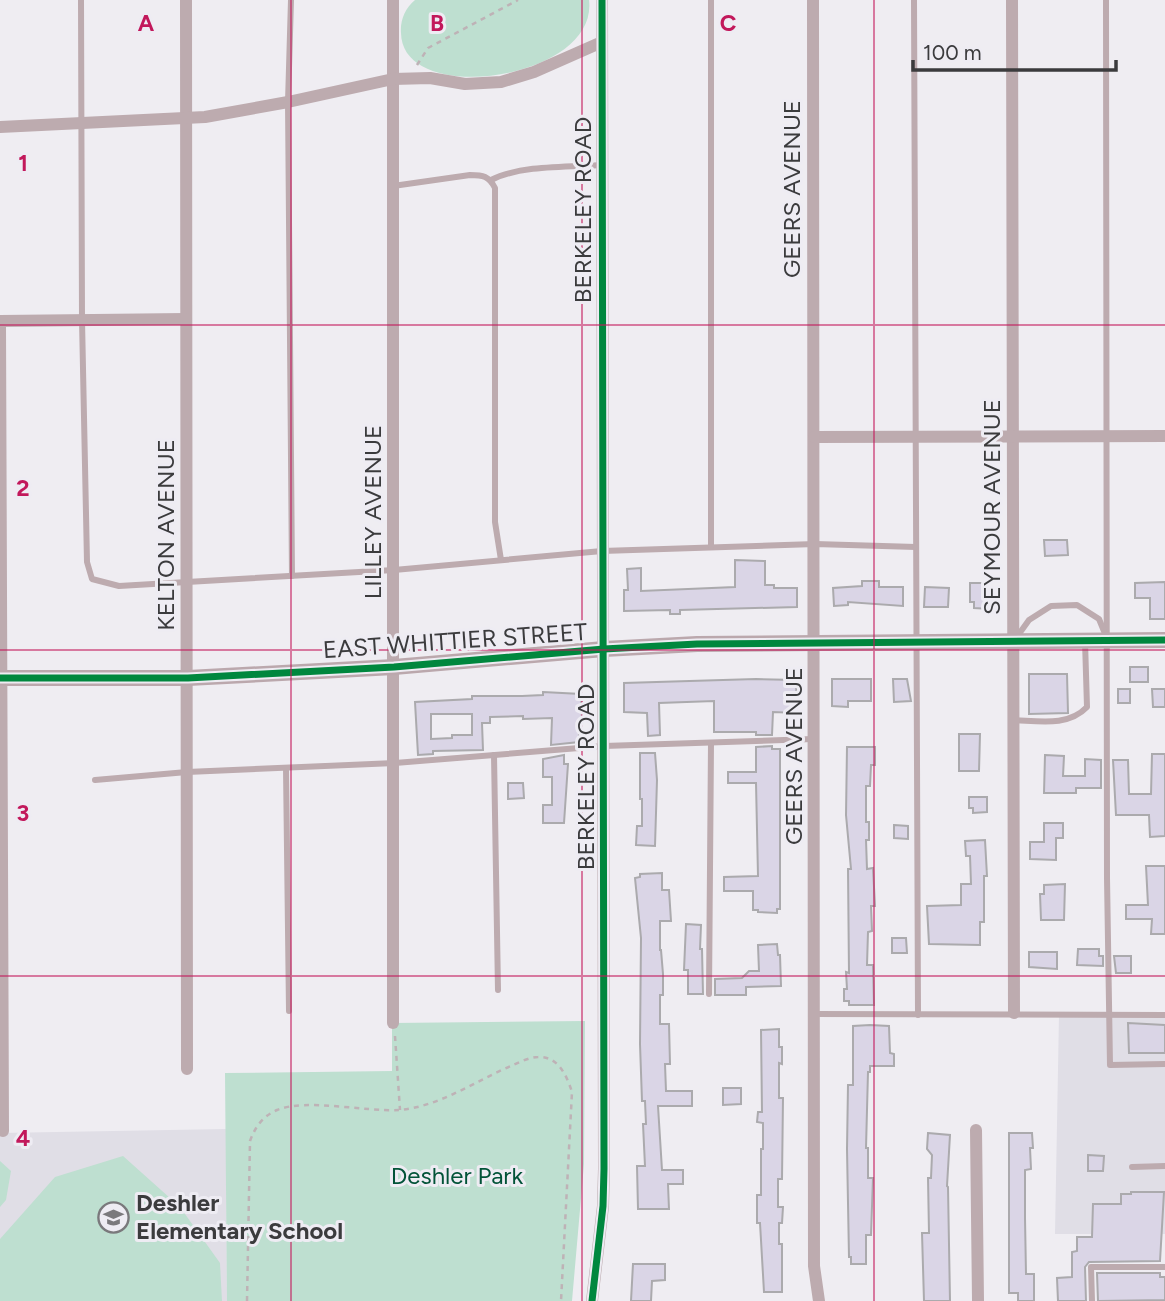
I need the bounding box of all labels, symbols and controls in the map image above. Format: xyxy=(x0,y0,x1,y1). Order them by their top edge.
text: A xyxy=(138,9,155,37)
text: B xyxy=(430,9,444,37)
text: C xyxy=(720,9,737,37)
scale bar xyxy=(913,28,1116,72)
text: 100 m xyxy=(923,40,982,65)
street label: GEERS AVENUE xyxy=(777,100,806,278)
street label: BERKELEY ROAD xyxy=(568,117,597,303)
text: 1 xyxy=(18,149,28,177)
street label: SEYMOUR AVENUE xyxy=(977,399,1006,615)
street label: LILLEY AVENUE xyxy=(358,425,387,599)
street label: KELTON AVENUE xyxy=(151,439,180,631)
text: 2 xyxy=(16,474,30,502)
street label: EAST WHITTIER STREET xyxy=(322,617,588,664)
street label: GEERS AVENUE xyxy=(779,667,808,845)
street label: BERKELEY ROAD xyxy=(571,684,600,870)
text: 3 xyxy=(17,799,29,827)
text: 4 xyxy=(16,1124,30,1152)
park label: Deshler Park xyxy=(391,1161,523,1190)
place label: Deshler Elementary School xyxy=(136,1188,343,1245)
school or university icon: Deshler Elementary School xyxy=(96,1200,130,1234)

